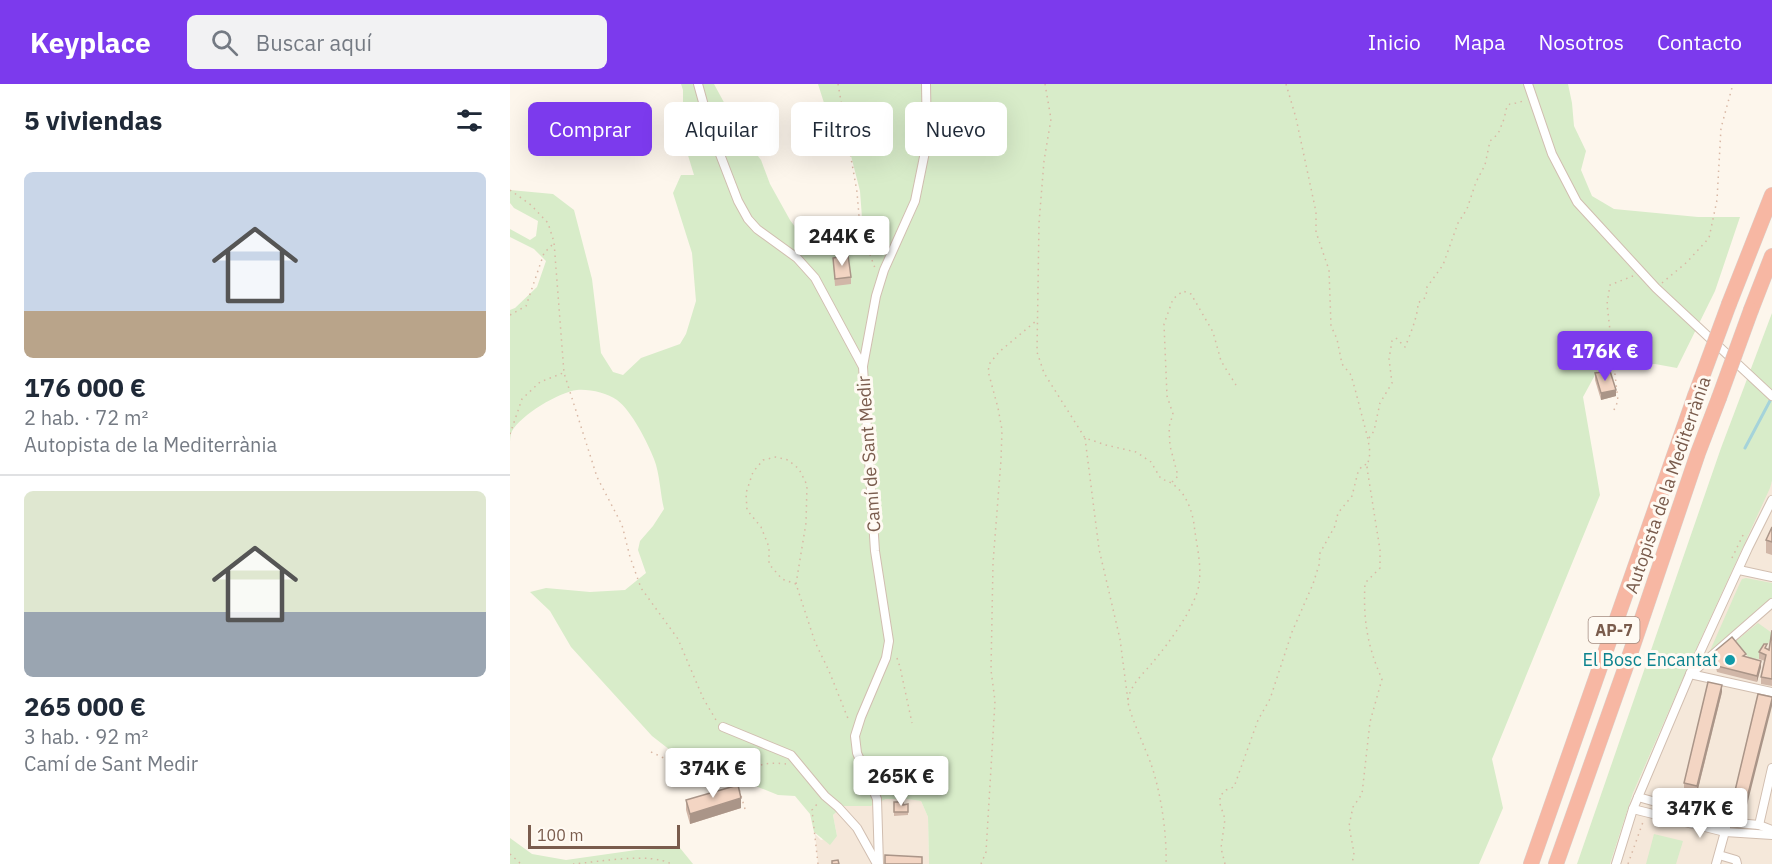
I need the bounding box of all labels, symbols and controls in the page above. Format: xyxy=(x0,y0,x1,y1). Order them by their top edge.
search box xyxy=(187,15,607,69)
text: Keyplace xyxy=(30,24,151,61)
icon: search xyxy=(208,26,241,59)
text: Buscar aquí xyxy=(256,28,372,57)
text: Inicio xyxy=(1368,28,1421,56)
text: Mapa xyxy=(1454,28,1506,56)
text: Nosotros xyxy=(1539,28,1624,56)
text: Contacto xyxy=(1657,28,1742,56)
chip: Comprar xyxy=(528,102,652,156)
chip: Alquilar xyxy=(664,102,779,156)
chip: Filtros xyxy=(791,102,893,156)
chip: Nuevo xyxy=(905,102,1007,156)
text: 5 viviendas xyxy=(24,103,162,137)
icon: filters xyxy=(453,104,486,137)
icon: home xyxy=(201,211,309,319)
pin: 244K € xyxy=(793,216,891,267)
text: 244K € xyxy=(808,222,876,249)
pin: 176K € xyxy=(1556,331,1654,382)
text: 176K € xyxy=(1571,337,1639,364)
text: 176 000 € xyxy=(24,370,146,404)
street label: Autopista de la Mediterrània xyxy=(1620,373,1716,596)
street label: Camí de Sant Medir xyxy=(852,375,885,533)
text: 2 hab. · 72 m² xyxy=(24,404,148,431)
text: Autopista de la Mediterrània xyxy=(24,431,277,458)
icon: home xyxy=(201,530,309,638)
road number: AP-7 xyxy=(1588,617,1640,643)
place label: El Bosc Encantat xyxy=(1583,648,1718,671)
marker: El Bosc Encantat xyxy=(1723,653,1737,667)
text: 265 000 € xyxy=(24,689,146,723)
text: 3 hab. · 92 m² xyxy=(24,723,148,750)
pin: 374K € xyxy=(664,748,762,799)
text: Camí de Sant Medir xyxy=(24,750,198,777)
text: 374K € xyxy=(679,754,747,781)
pin: 265K € xyxy=(852,756,950,807)
text: 265K € xyxy=(867,762,935,789)
pin: 347K € xyxy=(1651,788,1749,839)
text: 347K € xyxy=(1666,794,1734,821)
scale bar xyxy=(528,822,680,850)
text: 100 m xyxy=(537,825,584,845)

